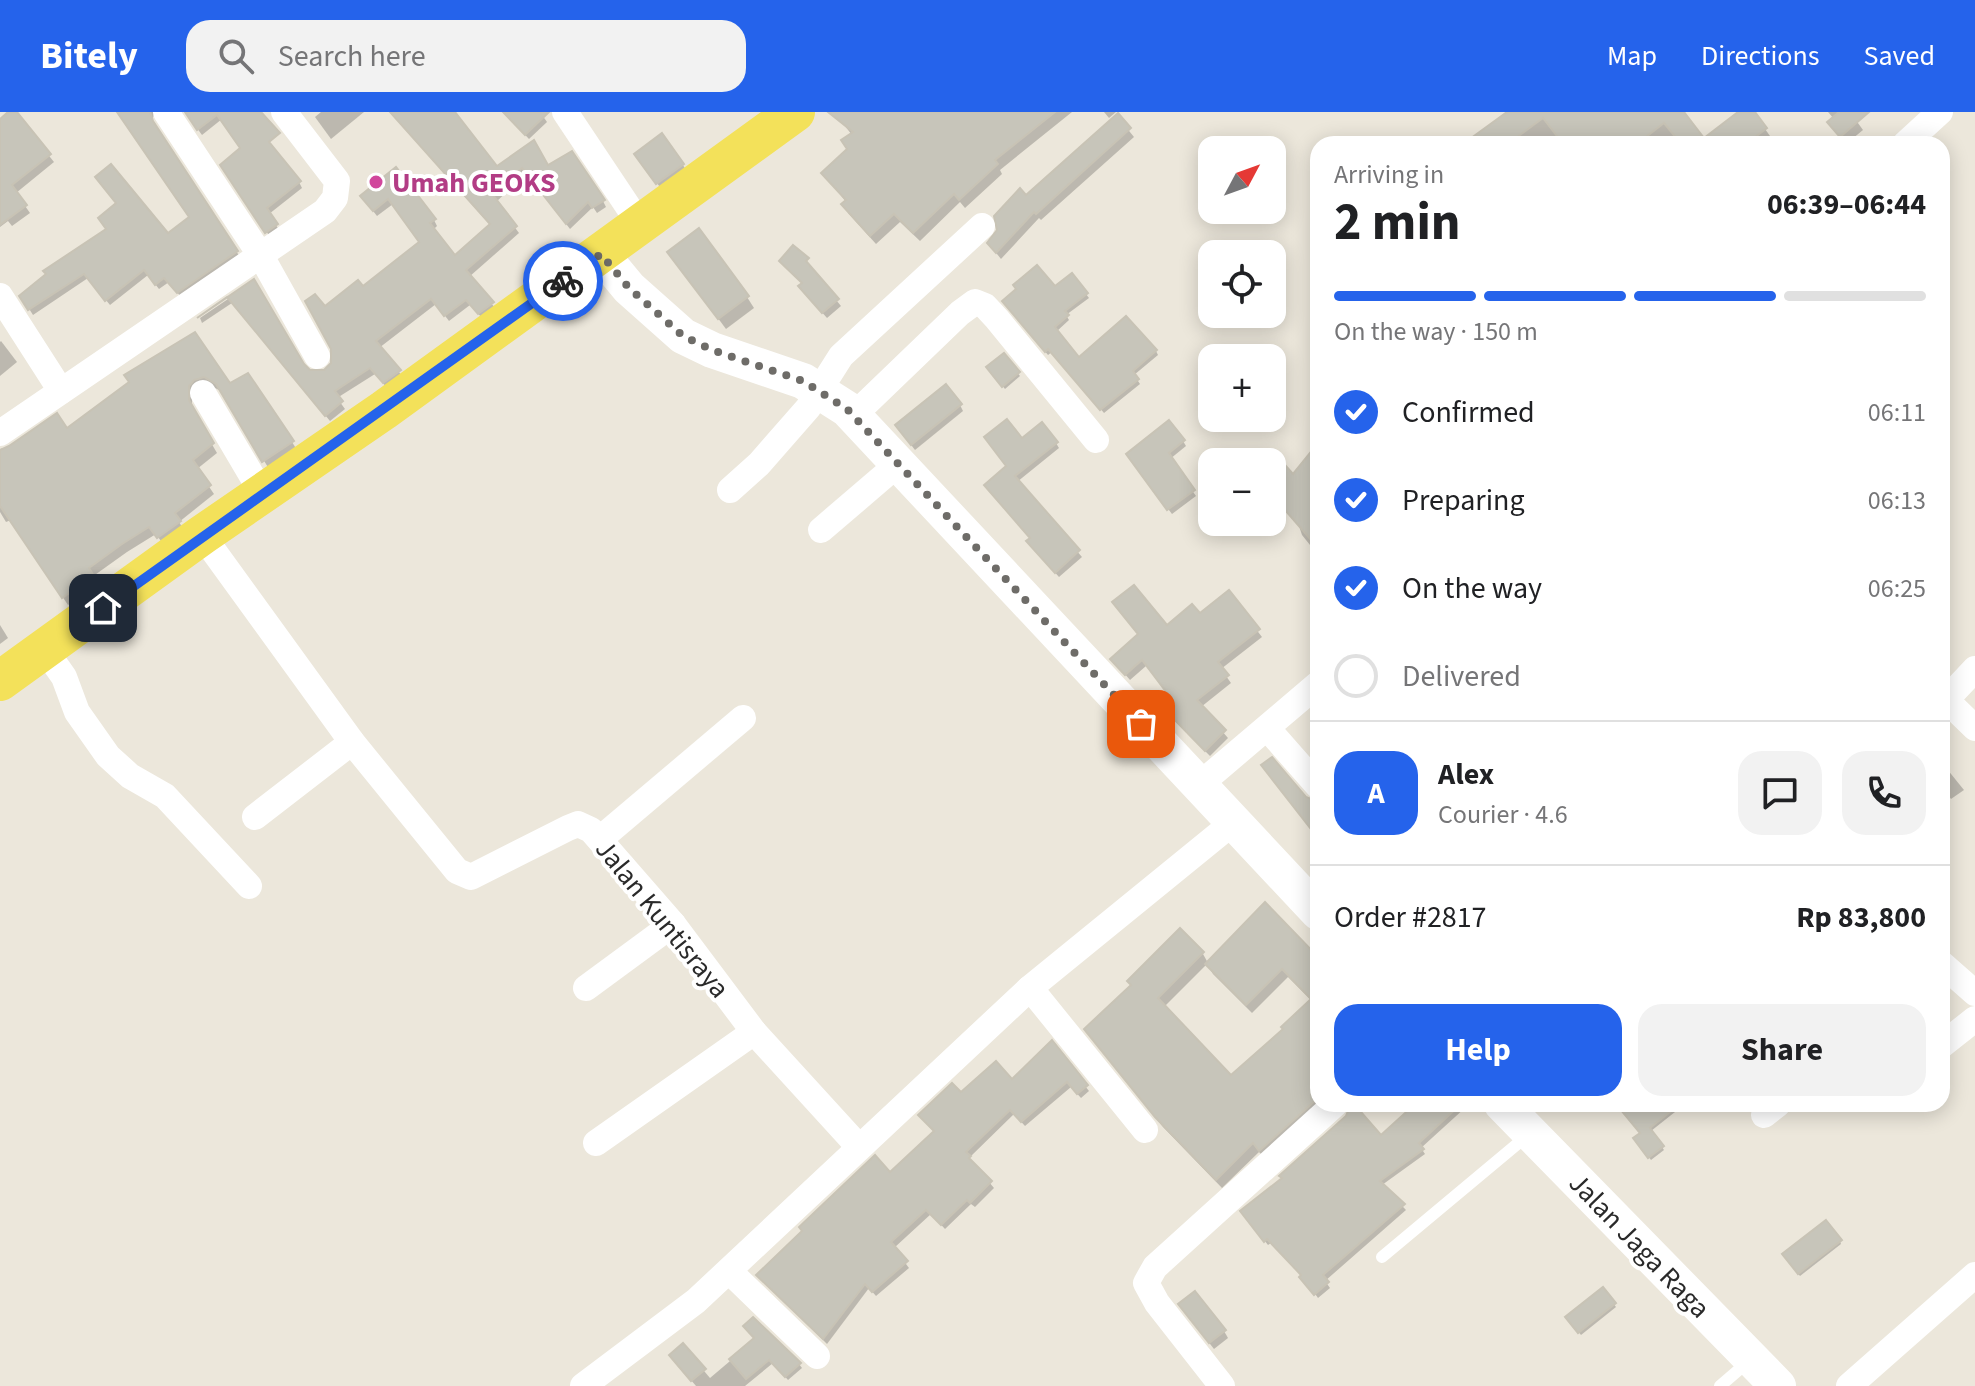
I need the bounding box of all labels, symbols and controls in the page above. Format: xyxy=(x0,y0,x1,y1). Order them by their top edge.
search box xyxy=(186,20,746,92)
text: Bitely xyxy=(40,29,138,83)
icon: search xyxy=(214,34,258,78)
text: Search here xyxy=(278,35,426,78)
text: Map xyxy=(1607,36,1657,76)
text: Directions xyxy=(1701,36,1820,76)
text: Saved xyxy=(1864,36,1935,76)
north arrow xyxy=(1198,136,1286,224)
map controls xyxy=(1198,136,1286,536)
text: Arriving in xyxy=(1334,156,1444,193)
place label: Umah GEOKS xyxy=(392,163,556,203)
marker: Umah GEOKS xyxy=(367,173,385,191)
text: 06:39–06:44 xyxy=(1767,183,1926,226)
text: 2 min xyxy=(1334,186,1461,260)
button: locate xyxy=(1198,240,1286,328)
courier xyxy=(523,241,603,321)
icon: bike xyxy=(541,259,585,303)
text: On the way · 150 m xyxy=(1334,313,1538,350)
button: + xyxy=(1198,344,1286,432)
icon: check xyxy=(1334,390,1378,434)
text: Confirmed xyxy=(1402,391,1535,434)
text: 06:11 xyxy=(1868,394,1926,431)
button: − xyxy=(1198,448,1286,536)
icon: check xyxy=(1334,478,1378,522)
text: Preparing xyxy=(1402,479,1525,522)
text: 06:13 xyxy=(1868,482,1926,519)
icon: check xyxy=(1334,566,1378,610)
text: On the way xyxy=(1402,567,1542,610)
text: 06:25 xyxy=(1868,570,1926,607)
pin xyxy=(69,574,137,642)
icon: home xyxy=(81,586,125,630)
text: Delivered xyxy=(1402,655,1521,698)
pin xyxy=(1107,690,1175,758)
icon: bag xyxy=(1119,702,1163,746)
button: chat xyxy=(1738,751,1822,835)
button: phone xyxy=(1842,751,1926,835)
text: Alex xyxy=(1438,753,1494,796)
text: A xyxy=(1367,772,1385,815)
text: Courier · 4.6 xyxy=(1438,796,1568,833)
street label: Jalan Kuntisraya xyxy=(586,831,739,1007)
text: Order #2817 xyxy=(1334,896,1487,939)
text: Rp 83,800 xyxy=(1796,896,1926,939)
button: Help xyxy=(1334,1004,1622,1096)
button: Share xyxy=(1638,1004,1926,1096)
street label: Jalan Jaga Raga xyxy=(1559,1164,1719,1327)

